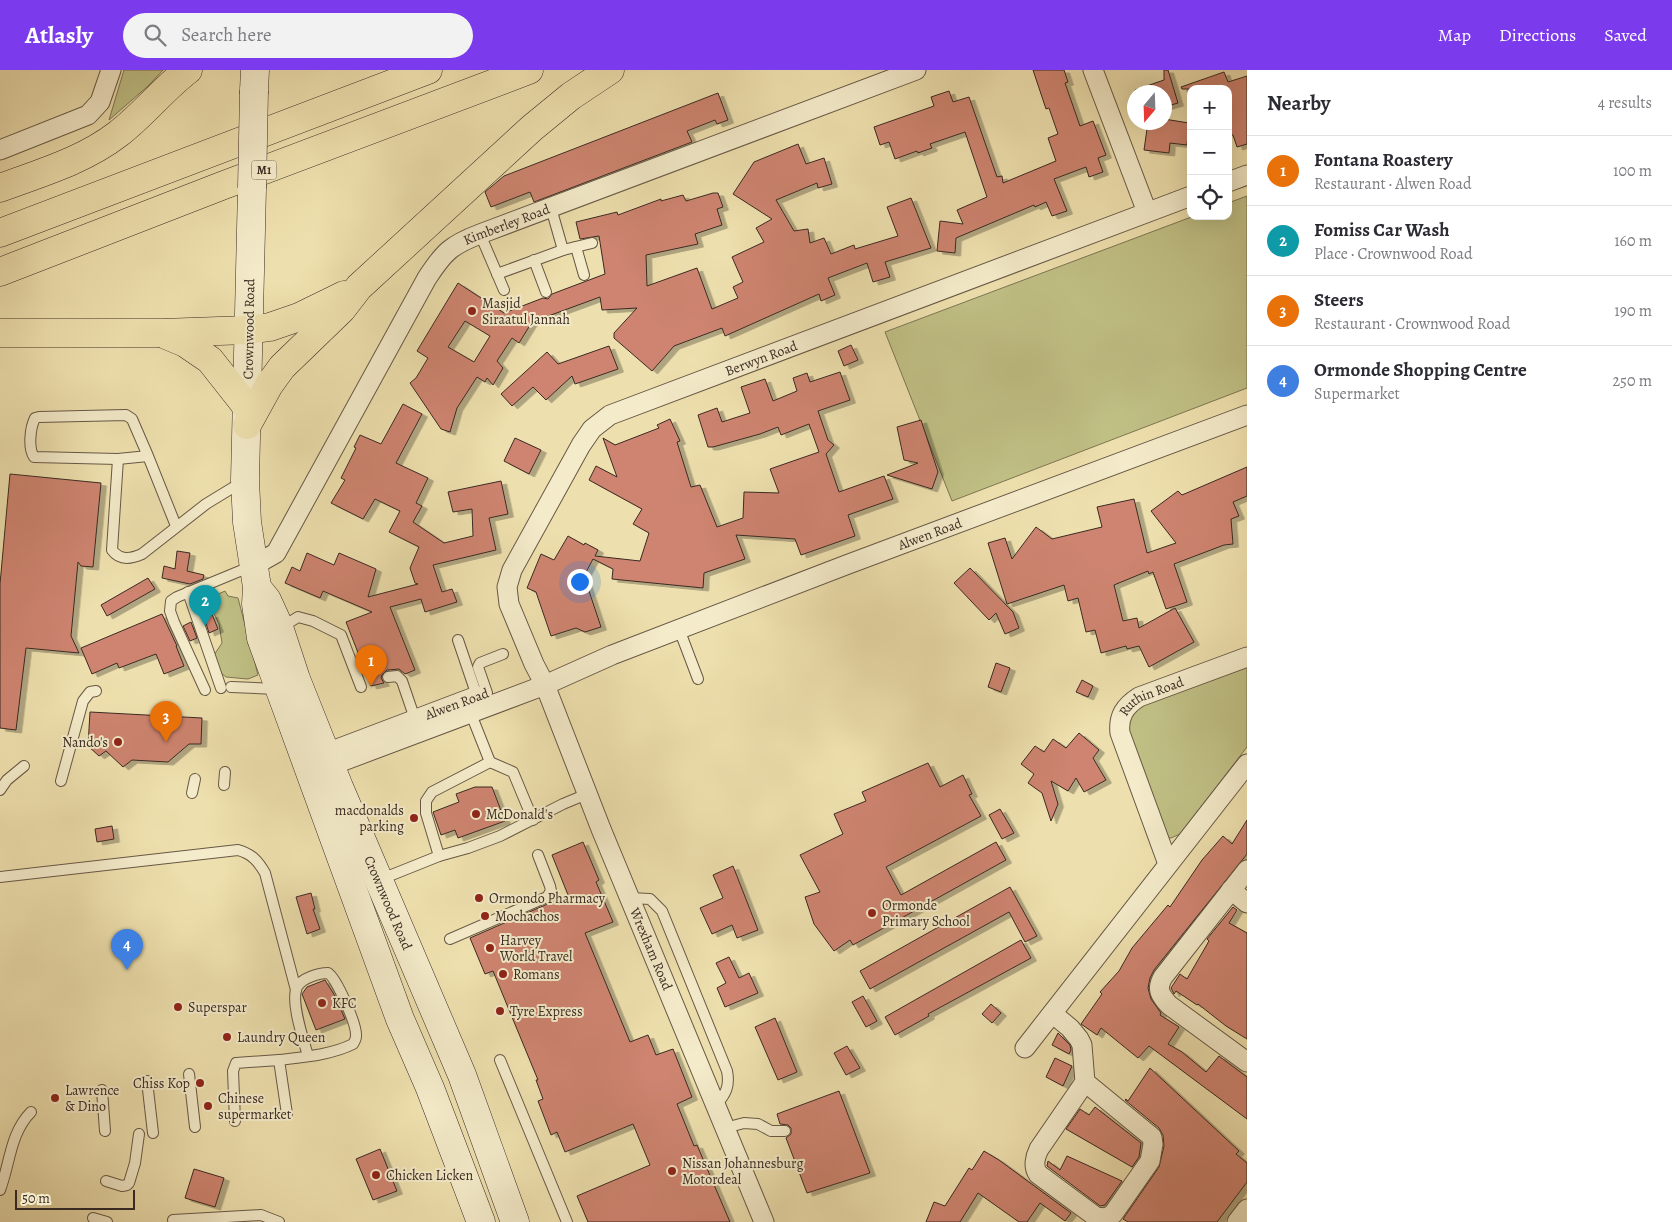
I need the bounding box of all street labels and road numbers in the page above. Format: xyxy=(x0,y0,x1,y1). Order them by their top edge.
road number: M1 xyxy=(252,160,276,180)
street label: Kimberley Road xyxy=(460,199,553,249)
street label: Crownwood Road xyxy=(239,278,259,380)
street label: Berwyn Road xyxy=(722,336,800,380)
street label: Alwen Road xyxy=(894,513,965,555)
street label: Ruthin Road xyxy=(1114,672,1187,719)
street label: Alwen Road xyxy=(421,683,492,725)
street label: Crownwood Road xyxy=(360,852,417,953)
street label: Wrexham Road xyxy=(625,904,677,994)

